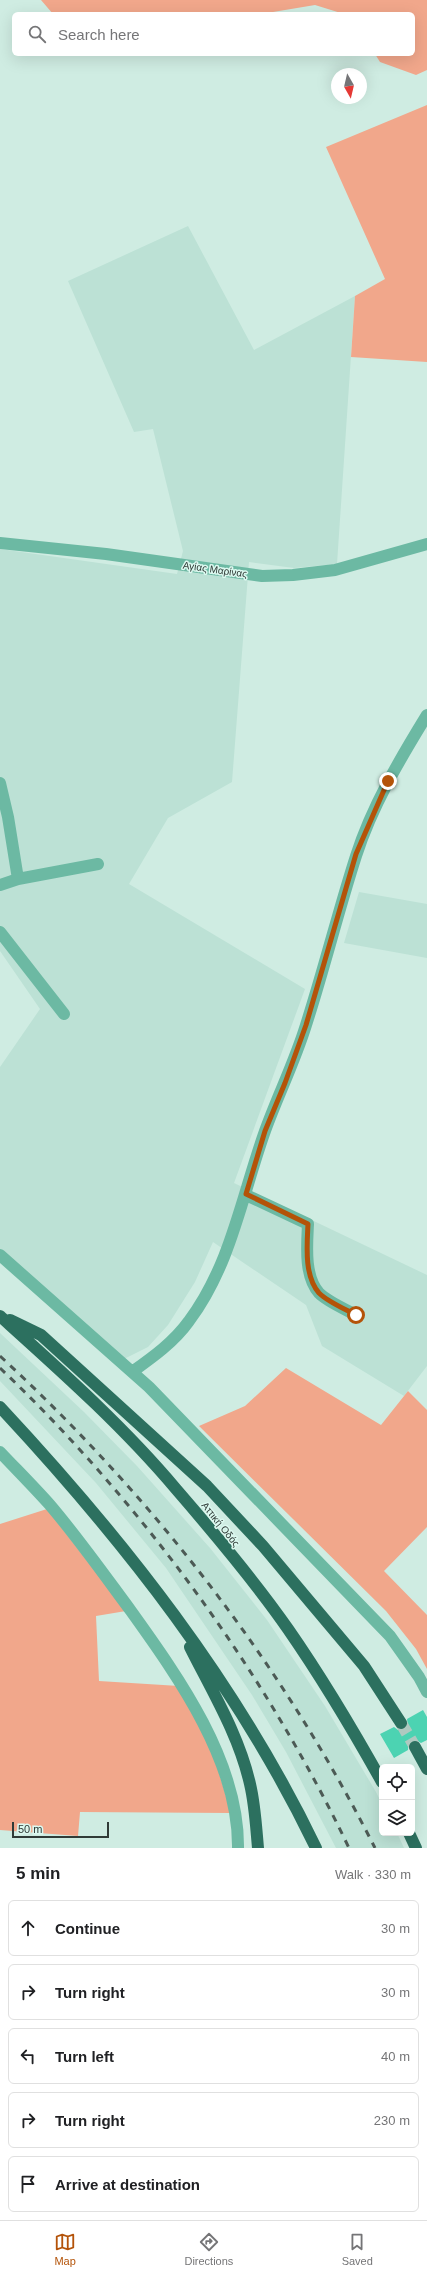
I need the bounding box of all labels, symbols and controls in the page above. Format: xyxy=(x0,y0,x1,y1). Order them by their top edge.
search box xyxy=(12,12,415,56)
icon: search xyxy=(26,23,48,45)
text: Search here xyxy=(58,26,140,43)
north arrow xyxy=(331,68,367,104)
street label: Αγίας Μαρίνας xyxy=(182,560,248,579)
route end xyxy=(379,772,397,790)
route start xyxy=(347,1306,365,1324)
street label: Αττική Οδός xyxy=(199,1500,242,1549)
map controls xyxy=(379,1764,415,1836)
button: locate xyxy=(379,1764,415,1800)
button: layers xyxy=(379,1800,415,1836)
scale bar xyxy=(12,1820,109,1839)
text: 50 m xyxy=(18,1823,42,1835)
text: 5 min xyxy=(16,1864,60,1883)
text: Walk · 330 m xyxy=(335,1867,411,1882)
icon: ahead xyxy=(17,1917,39,1939)
text: Continue xyxy=(55,1920,120,1937)
text: 30 m xyxy=(381,1921,410,1936)
icon: right xyxy=(17,1981,39,2003)
text: Turn right xyxy=(55,1984,125,2001)
text: 30 m xyxy=(381,1985,410,2000)
icon: left xyxy=(17,2045,39,2067)
text: Turn left xyxy=(55,2048,114,2065)
text: 40 m xyxy=(381,2049,410,2064)
icon: right xyxy=(17,2109,39,2131)
text: Turn right xyxy=(55,2112,125,2129)
text: 230 m xyxy=(374,2113,410,2128)
icon: arrive xyxy=(17,2173,39,2195)
text: Arrive at destination xyxy=(55,2176,200,2193)
tab: Map xyxy=(54,2231,76,2267)
tab: Directions xyxy=(184,2231,233,2267)
tab: Saved xyxy=(342,2231,373,2267)

